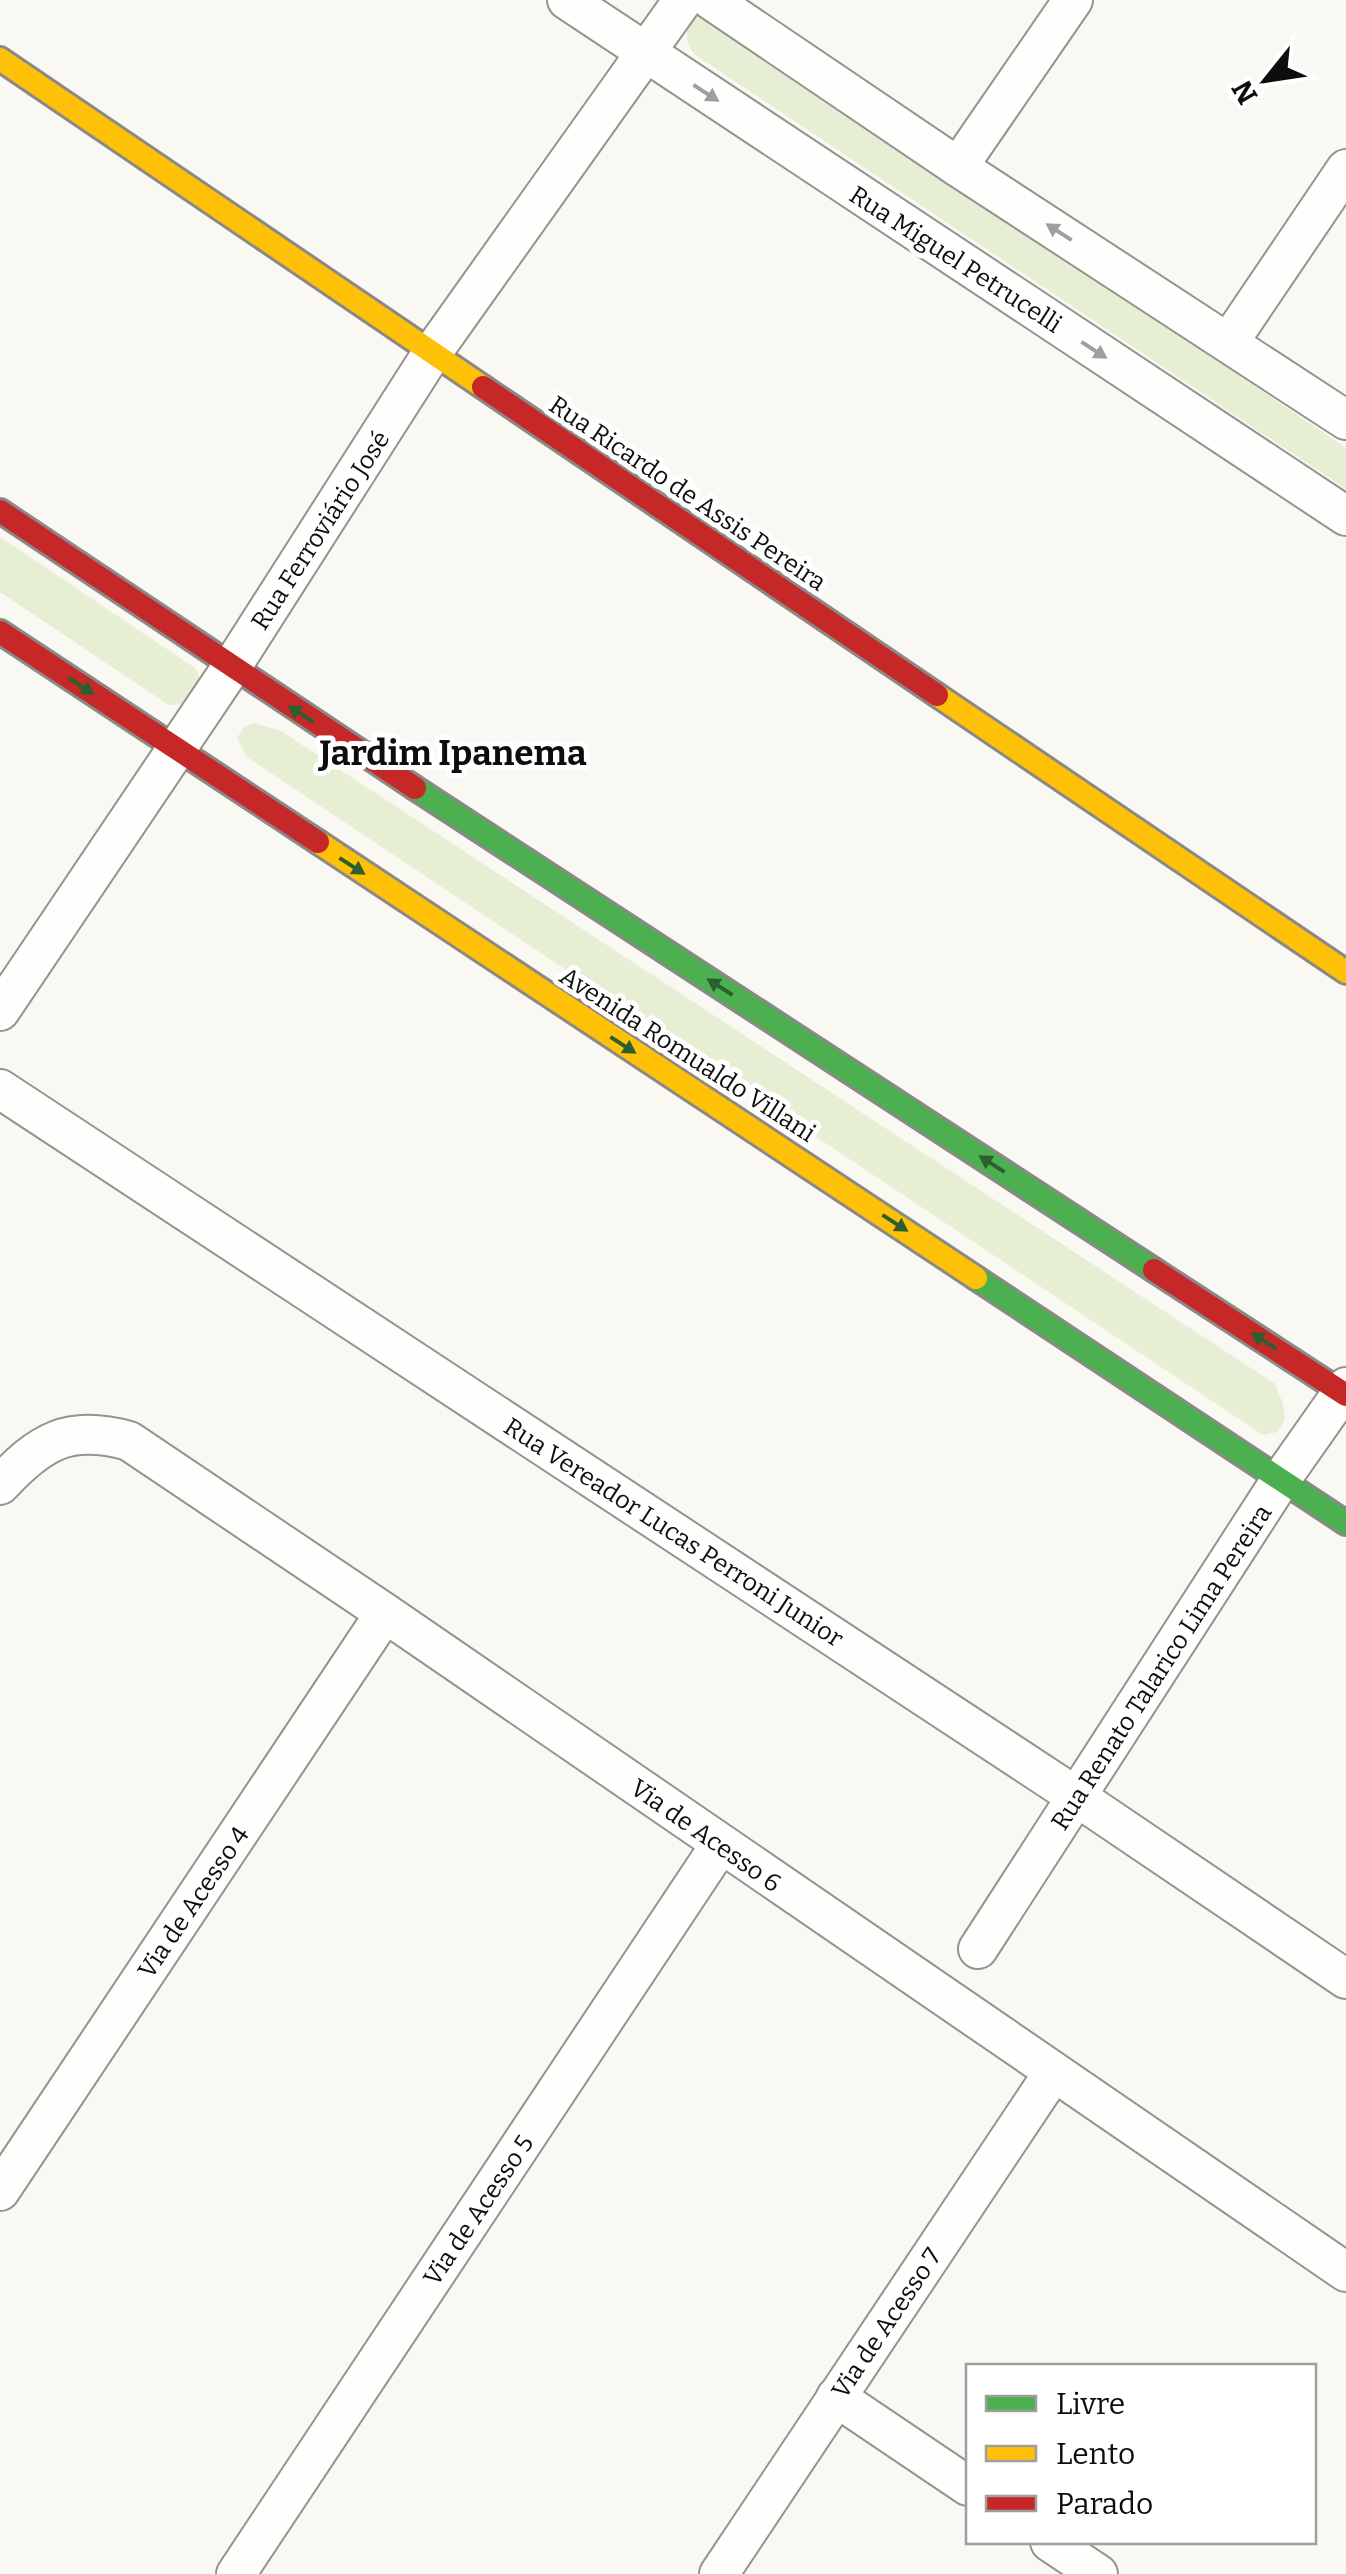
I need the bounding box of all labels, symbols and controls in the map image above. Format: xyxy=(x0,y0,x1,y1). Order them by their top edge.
north arrow xyxy=(1216,30,1316,130)
text: N xyxy=(1225,75,1264,110)
one-way arrow xyxy=(693,84,720,102)
street label: Rua Miguel Petrucelli xyxy=(844,180,1067,340)
one-way arrow xyxy=(1046,224,1073,242)
one-way arrow xyxy=(1080,340,1108,358)
street label: Rua Ricardo de Assis Pereira xyxy=(543,390,832,598)
street label: Rua Ferroviário José xyxy=(245,425,396,636)
one-way arrow xyxy=(67,676,94,695)
one-way arrow xyxy=(287,705,314,723)
district label: Jardim Ipanema xyxy=(317,732,587,774)
one-way arrow xyxy=(338,856,365,875)
street label: Avenida Romualdo Villani xyxy=(554,961,821,1149)
one-way arrow xyxy=(706,978,733,996)
one-way arrow xyxy=(609,1035,637,1053)
one-way arrow xyxy=(978,1155,1006,1174)
one-way arrow xyxy=(881,1214,908,1232)
one-way arrow xyxy=(1251,1333,1278,1351)
street label: Rua Vereador Lucas Perroni Junior xyxy=(498,1412,849,1654)
street label: Rua Renato Talarico Lima Pereira xyxy=(1045,1499,1279,1836)
street label: Via de Acesso 6 xyxy=(624,1773,786,1899)
street label: Via de Acesso 4 xyxy=(132,1821,256,1984)
street label: Via de Acesso 5 xyxy=(417,2129,540,2292)
street label: Via de Acesso 7 xyxy=(826,2242,948,2404)
legend xyxy=(966,2364,1316,2544)
text: Livre xyxy=(1056,2386,1125,2422)
text: Lento xyxy=(1056,2436,1135,2472)
text: Parado xyxy=(1056,2486,1153,2522)

